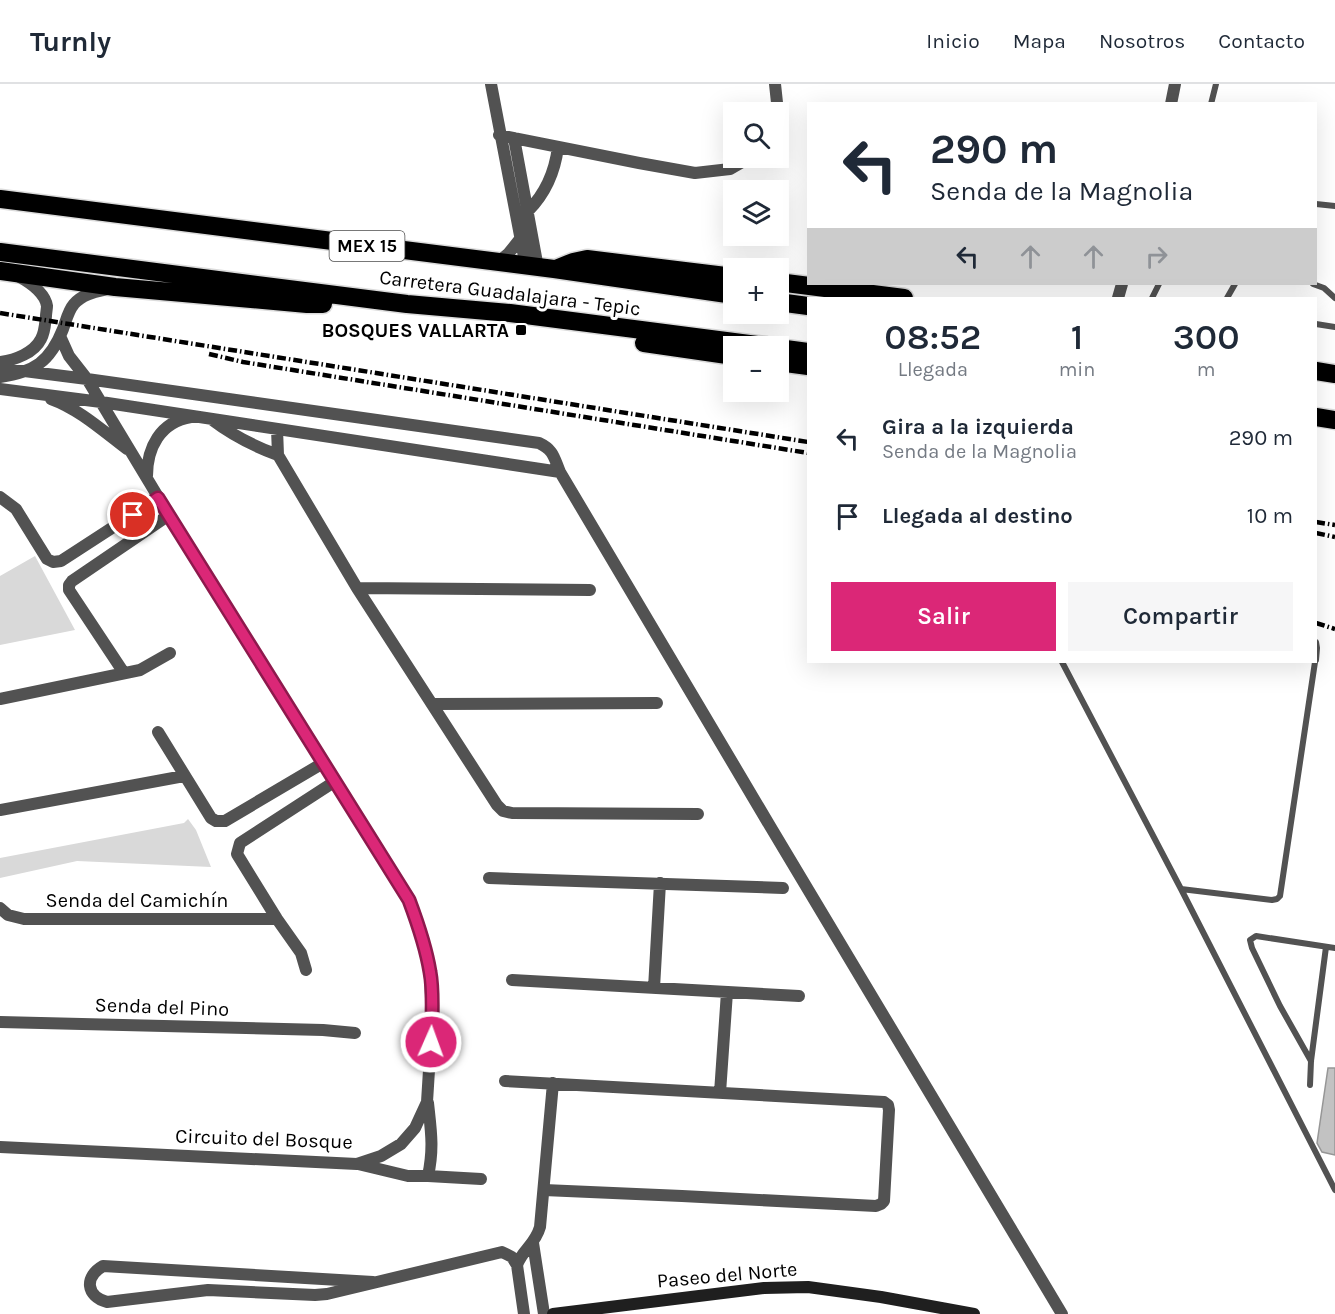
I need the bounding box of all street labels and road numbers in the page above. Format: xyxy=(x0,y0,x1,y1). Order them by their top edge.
road number: MEX 15 xyxy=(330,231,404,261)
street label: Carretera Guadalajara - Tepic xyxy=(378,266,642,320)
street label: Senda del Camichín xyxy=(46,889,228,912)
street label: Senda del Pino xyxy=(94,993,230,1021)
street label: Circuito del Bosque xyxy=(175,1124,353,1154)
street label: Paseo del Norte xyxy=(656,1257,798,1293)

